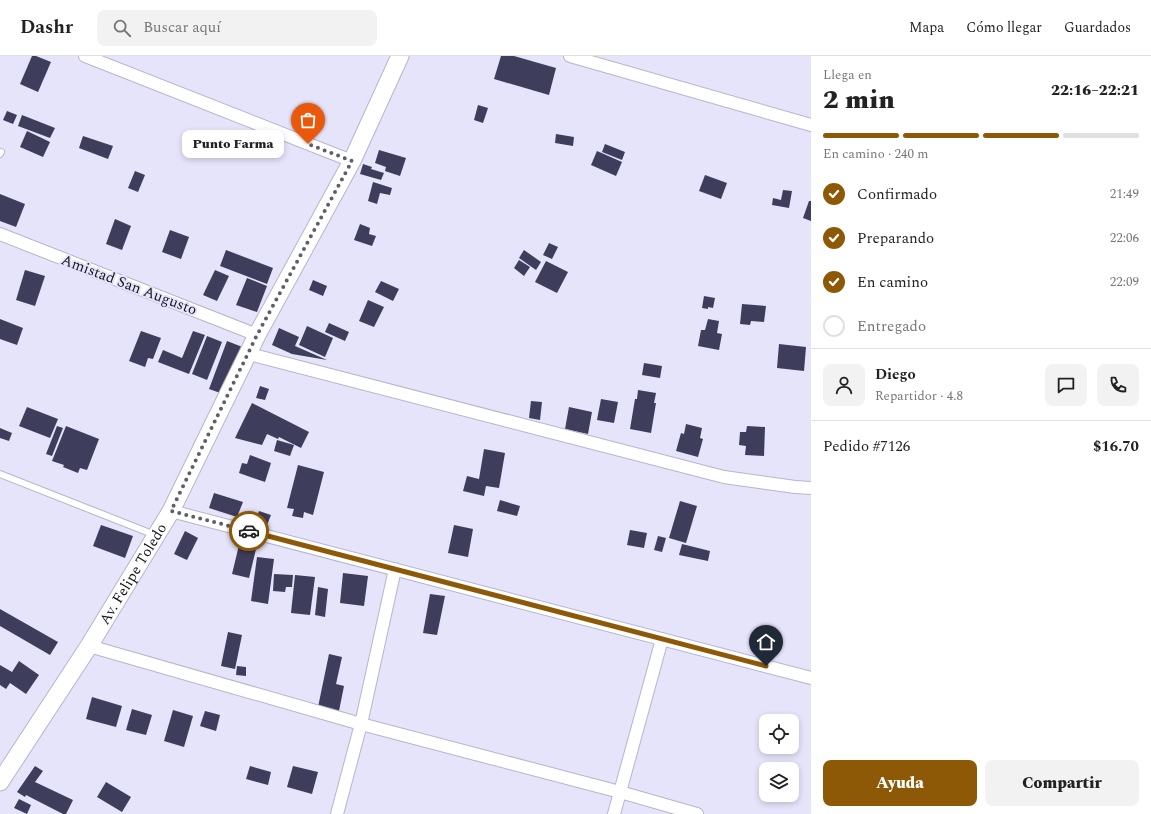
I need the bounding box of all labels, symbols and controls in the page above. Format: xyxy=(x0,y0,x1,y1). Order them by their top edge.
search box xyxy=(97,10,377,46)
text: Dashr xyxy=(20,13,73,42)
text: Buscar aquí xyxy=(143,16,221,39)
icon: search xyxy=(111,17,133,39)
text: Mapa xyxy=(909,17,944,38)
text: Cómo llegar xyxy=(966,17,1042,38)
text: Guardados xyxy=(1064,17,1131,38)
text: Llega en xyxy=(823,65,872,85)
text: 22:16–22:21 xyxy=(1051,79,1139,102)
text: 2 min xyxy=(823,80,895,120)
pin xyxy=(291,103,325,144)
icon: bag xyxy=(297,109,319,131)
callout: Punto Farma xyxy=(182,130,284,158)
text: Punto Farma xyxy=(193,134,273,154)
text: En camino · 240 m xyxy=(823,144,928,164)
icon: check xyxy=(823,183,845,205)
text: Confirmado xyxy=(857,183,937,206)
text: 21:49 xyxy=(1110,184,1139,204)
icon: check xyxy=(823,227,845,249)
text: Preparando xyxy=(857,227,934,250)
text: 22:06 xyxy=(1110,228,1139,248)
street label: Amistad San Augusto xyxy=(58,249,200,321)
icon: check xyxy=(823,271,845,293)
text: En camino xyxy=(857,271,928,294)
text: 22:09 xyxy=(1110,272,1139,292)
text: Entregado xyxy=(857,315,926,338)
text: Diego xyxy=(875,363,916,386)
button: person xyxy=(823,364,865,406)
button: chat xyxy=(1045,364,1087,406)
button: phone xyxy=(1097,364,1139,406)
text: Repartidor · 4.8 xyxy=(875,386,963,406)
text: Pedido #7126 xyxy=(823,435,910,458)
text: $16.70 xyxy=(1093,435,1139,458)
courier xyxy=(229,511,269,551)
street label: Av. Felipe Toledo xyxy=(93,519,173,629)
icon: car xyxy=(238,520,260,542)
pin xyxy=(749,625,783,666)
icon: home xyxy=(755,631,777,653)
map controls xyxy=(759,714,799,802)
button: locate xyxy=(759,714,799,754)
button: Ayuda xyxy=(823,760,977,806)
button: Compartir xyxy=(985,760,1139,806)
button: layers xyxy=(759,762,799,802)

